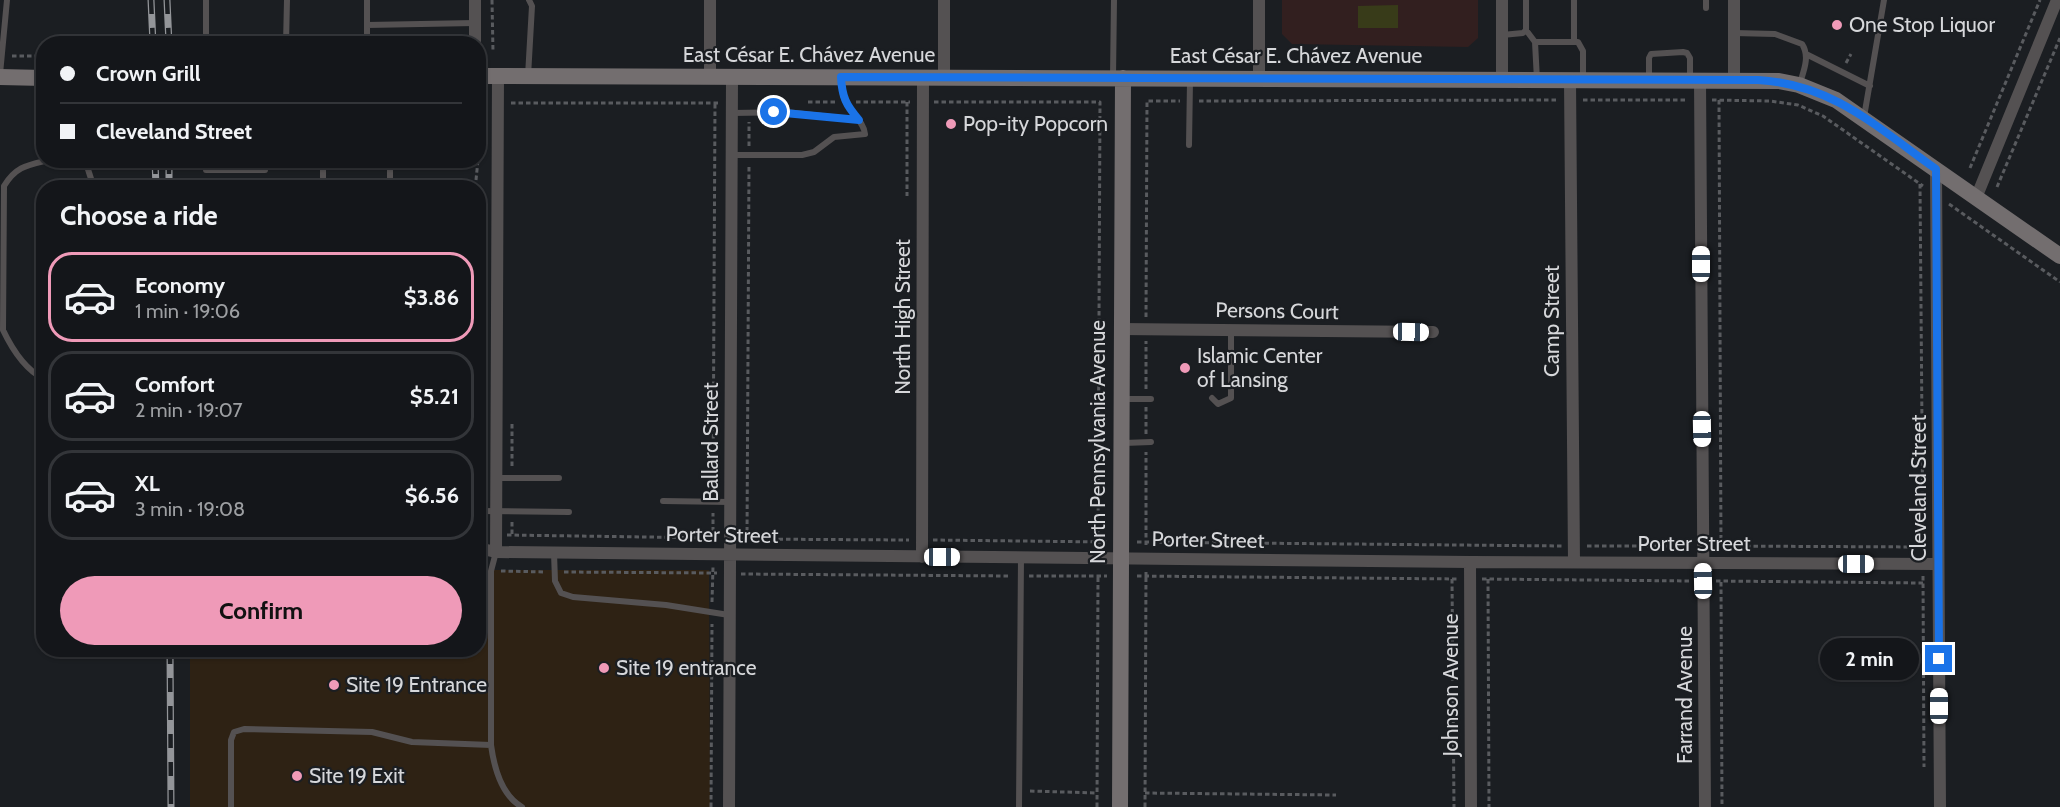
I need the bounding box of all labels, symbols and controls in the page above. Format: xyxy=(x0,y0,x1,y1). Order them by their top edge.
place label: One Stop Liquor xyxy=(1849,12,1995,37)
marker: One Stop Liquor xyxy=(1830,18,1844,32)
street label: East César E. Chávez Avenue xyxy=(683,42,936,67)
street label: East César E. Chávez Avenue xyxy=(1170,43,1423,68)
text: Crown Grill xyxy=(96,60,201,87)
route start xyxy=(760,98,787,125)
place label: Pop-ity Popcorn xyxy=(963,111,1108,136)
marker: Pop-ity Popcorn xyxy=(944,117,958,131)
text: Cleveland Street xyxy=(96,118,252,145)
text: Choose a ride xyxy=(60,199,218,232)
street label: North High Street xyxy=(890,239,915,395)
car xyxy=(1692,246,1710,282)
street label: Camp Street xyxy=(1539,265,1564,377)
icon: car xyxy=(63,270,117,324)
text: Economy xyxy=(135,272,225,299)
text: $3.86 xyxy=(404,284,459,311)
street label: Persons Court xyxy=(1215,297,1339,324)
text: 1 min · 19:06 xyxy=(135,299,240,323)
street label: North Pennsylvania Avenue xyxy=(1085,320,1110,564)
car xyxy=(1393,323,1429,341)
place label: Islamic Center of Lansing xyxy=(1197,343,1323,392)
marker: Islamic Center of Lansing xyxy=(1178,361,1192,375)
icon: car xyxy=(63,369,117,423)
text: Comfort xyxy=(135,371,214,398)
street label: Ballard Street xyxy=(698,382,723,502)
text: $5.21 xyxy=(410,383,459,410)
text: 2 min · 19:07 xyxy=(135,398,243,422)
car xyxy=(1693,411,1711,447)
street label: Cleveland Street xyxy=(1906,415,1931,561)
icon: car xyxy=(63,468,117,522)
text: XL xyxy=(135,470,160,497)
text: $6.56 xyxy=(405,482,459,509)
text: 3 min · 19:08 xyxy=(135,497,245,521)
street label: Porter Street xyxy=(665,521,779,548)
street label: Porter Street xyxy=(1151,526,1265,553)
street label: Porter Street xyxy=(1637,531,1751,556)
car xyxy=(924,548,960,566)
car xyxy=(1838,555,1874,573)
car xyxy=(1694,563,1712,599)
button: Confirm xyxy=(60,576,462,645)
street label: Johnson Avenue xyxy=(1438,613,1463,758)
street label: Farrand Avenue xyxy=(1672,626,1697,764)
callout: 2 min xyxy=(1819,638,1918,680)
route end xyxy=(1925,645,1952,672)
text: 2 min xyxy=(1845,647,1894,671)
place label: Site 19 entrance xyxy=(616,655,757,680)
marker: Site 19 entrance xyxy=(597,661,611,675)
place label: Site 19 Entrance xyxy=(346,672,487,697)
marker: Site 19 Entrance xyxy=(327,678,341,692)
car xyxy=(1930,688,1948,724)
place label: Site 19 Exit xyxy=(309,763,405,788)
marker: Site 19 Exit xyxy=(290,769,304,783)

